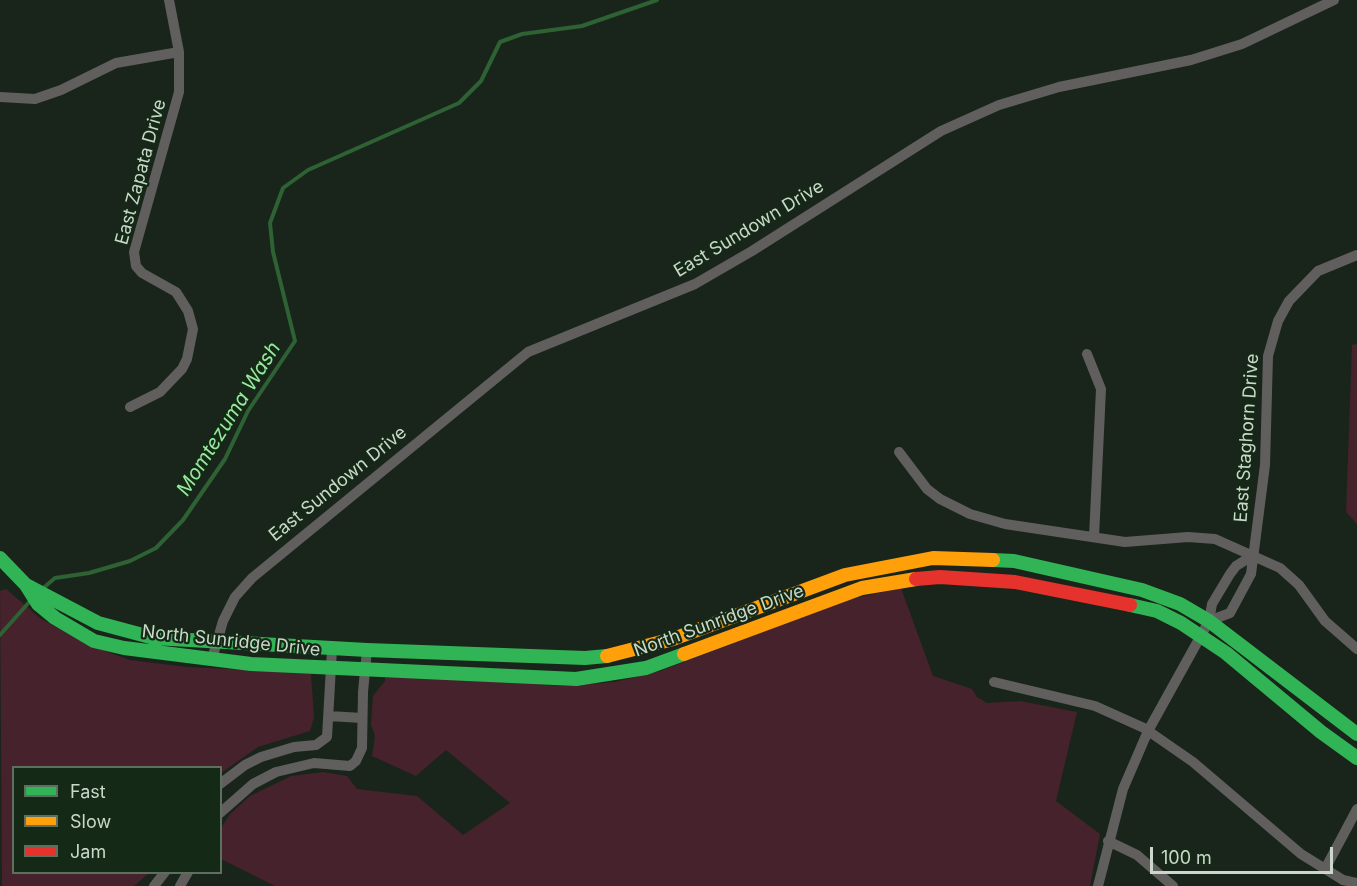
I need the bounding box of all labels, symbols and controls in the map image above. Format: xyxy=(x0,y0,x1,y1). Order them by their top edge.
street label: East Zapata Drive xyxy=(111,97,171,247)
street label: East Sundown Drive xyxy=(670,176,828,282)
water label: Momtezuma Wash xyxy=(172,338,286,500)
street label: East Staghorn Drive xyxy=(1230,353,1264,523)
street label: East Sundown Drive xyxy=(265,422,411,546)
street label: North Sunridge Drive xyxy=(631,580,807,662)
street label: North Sunridge Drive xyxy=(141,621,321,661)
legend xyxy=(12,766,222,874)
text: Fast xyxy=(70,781,106,802)
text: Slow xyxy=(70,811,111,832)
scale bar xyxy=(1153,835,1336,873)
text: Jam xyxy=(70,841,106,862)
text: 100 m xyxy=(1161,847,1212,868)

